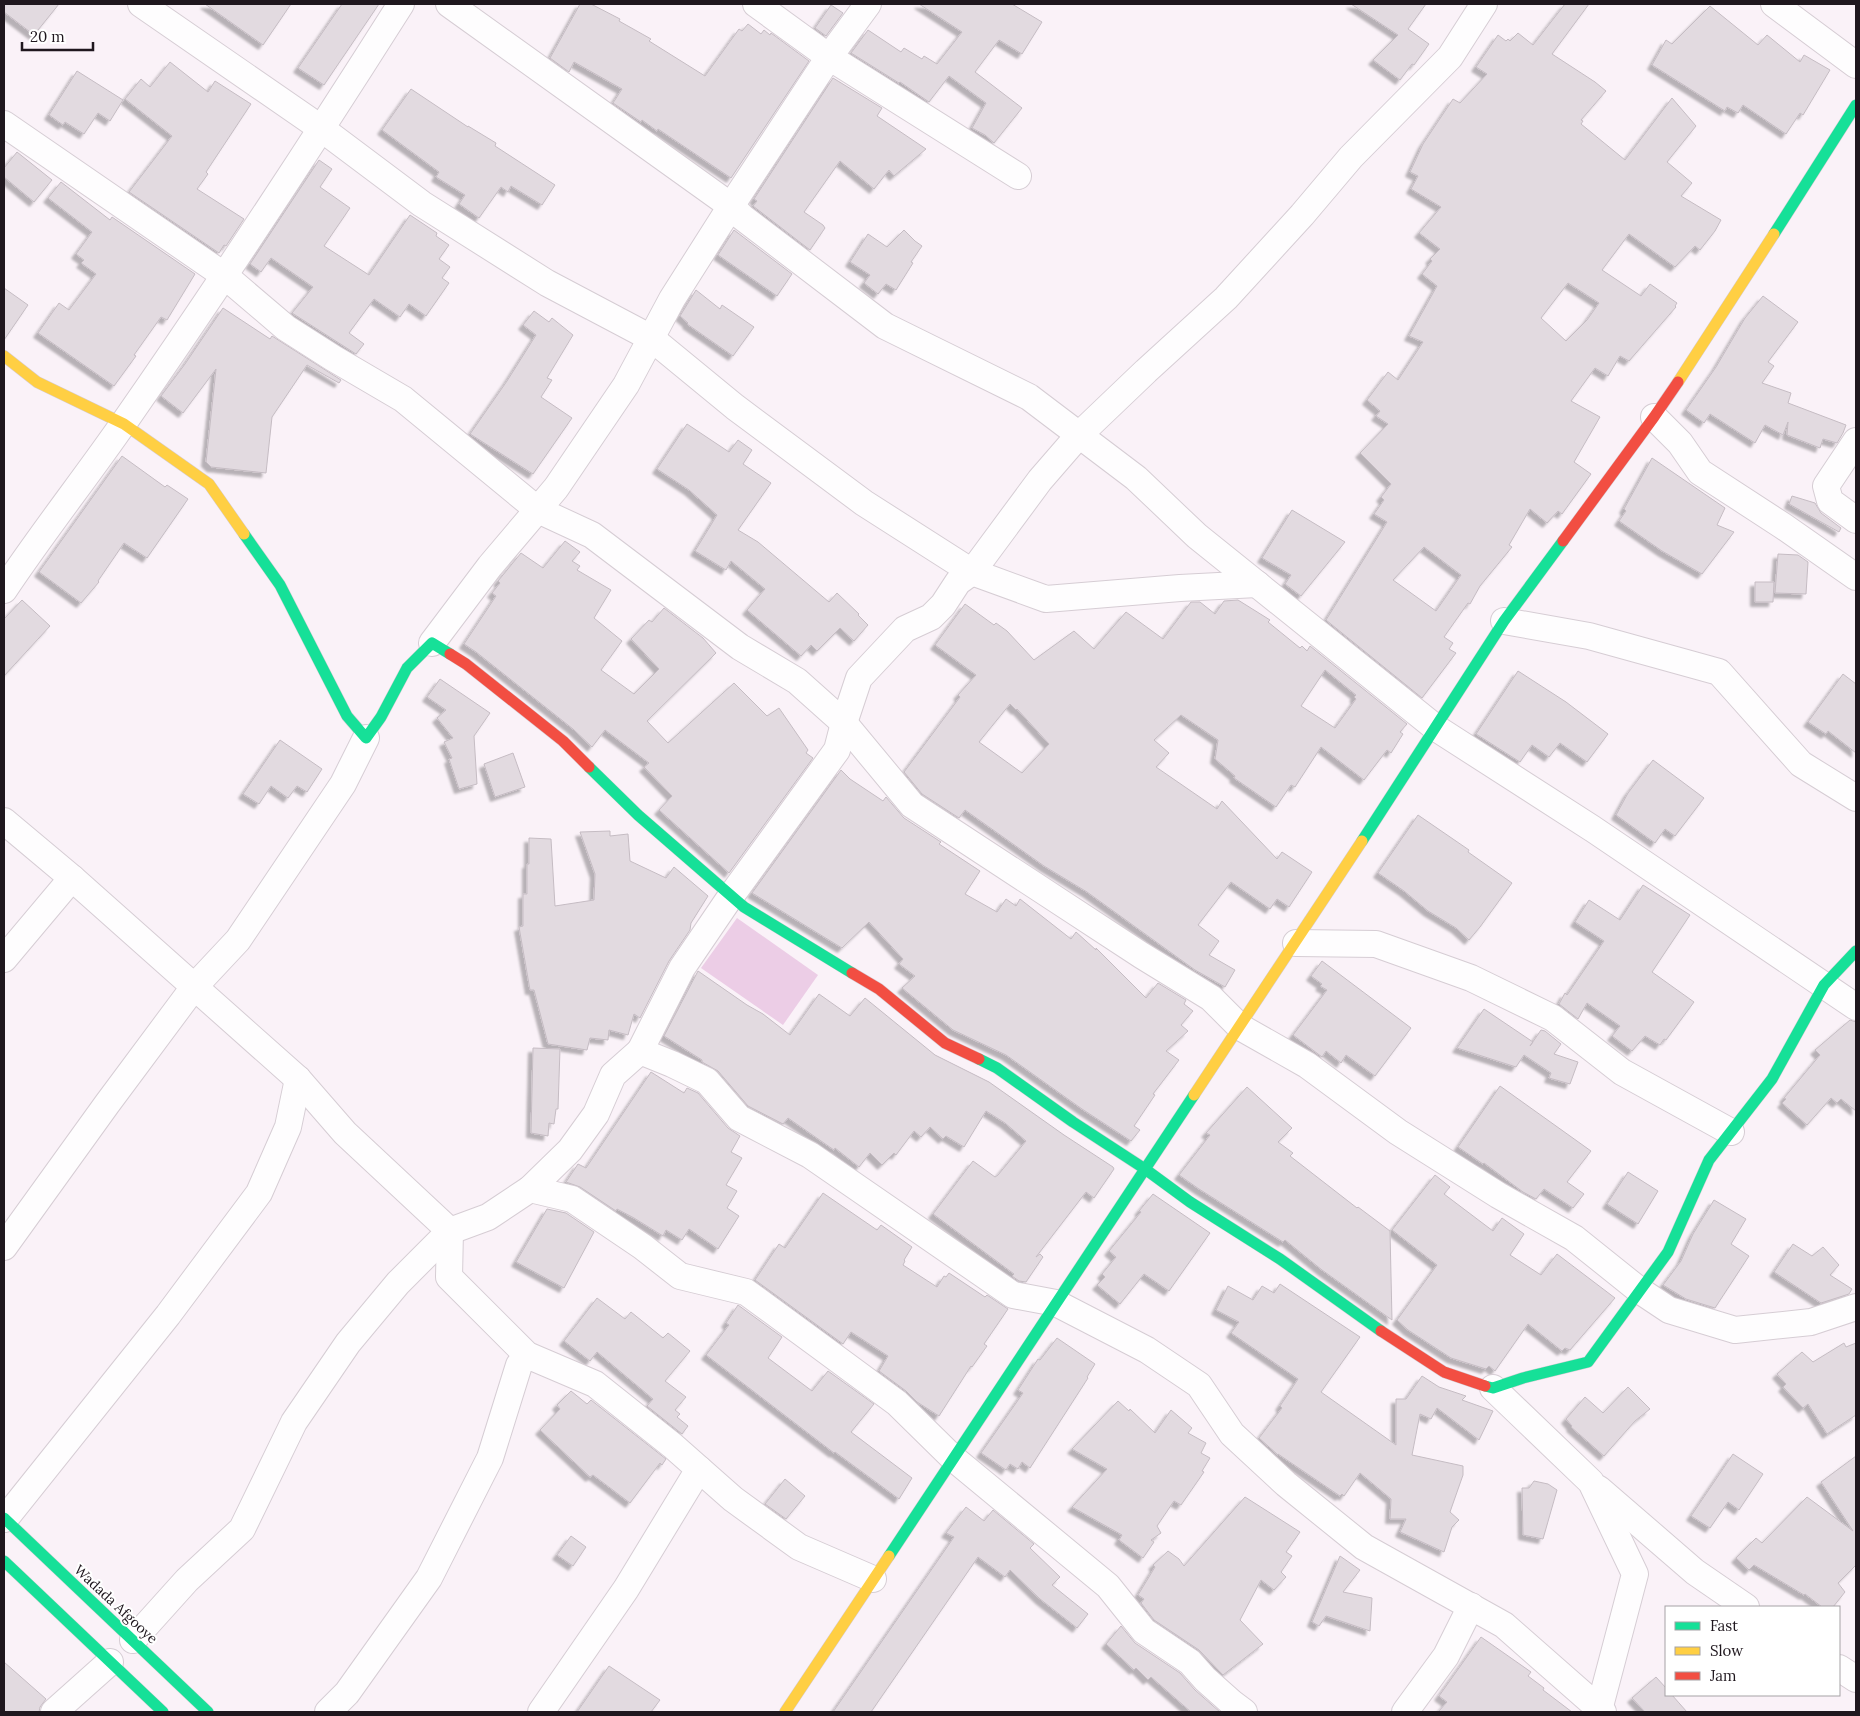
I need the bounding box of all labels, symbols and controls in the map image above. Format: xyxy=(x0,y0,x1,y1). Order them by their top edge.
scale bar xyxy=(22,20,94,52)
text: 20 m xyxy=(30,27,65,46)
street label: Wadada Afgooye xyxy=(70,1561,162,1648)
legend xyxy=(1665,1606,1840,1696)
text: Fast xyxy=(1710,1616,1738,1635)
text: Slow xyxy=(1710,1641,1743,1660)
text: Jam xyxy=(1709,1666,1737,1685)

